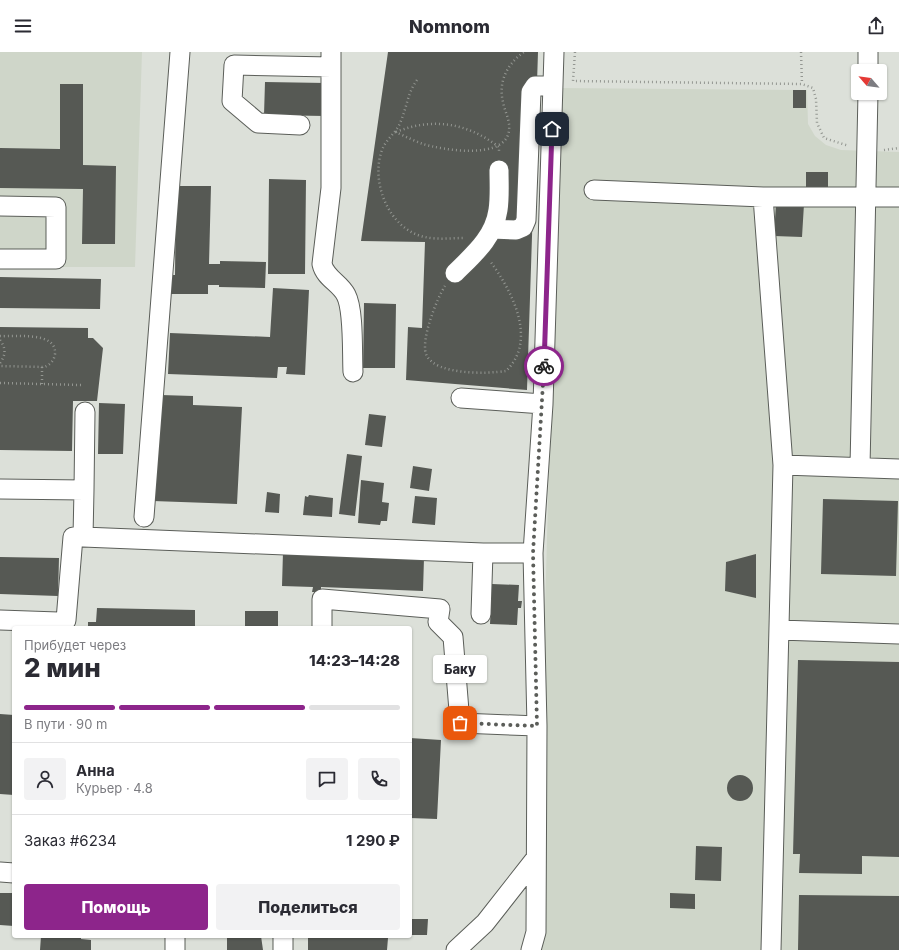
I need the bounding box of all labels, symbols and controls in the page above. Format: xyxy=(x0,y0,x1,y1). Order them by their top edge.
icon: menu xyxy=(12,15,34,37)
icon: share xyxy=(865,15,887,37)
text: Nomnom xyxy=(409,16,490,37)
north arrow xyxy=(851,64,887,100)
map controls xyxy=(851,64,887,100)
pin xyxy=(535,112,569,146)
icon: home xyxy=(541,118,563,140)
courier xyxy=(524,346,564,386)
icon: bike xyxy=(533,355,555,377)
text: Прибудет через xyxy=(24,637,126,653)
text: 14:23–14:28 xyxy=(309,651,400,670)
text: 2 мин xyxy=(24,652,101,683)
callout: Баку xyxy=(433,655,487,683)
text: Баку xyxy=(444,661,476,677)
pin xyxy=(443,706,477,740)
icon: bag xyxy=(449,712,471,734)
text: В пути · 90 m xyxy=(24,716,107,732)
button: person xyxy=(24,758,66,800)
button: chat xyxy=(306,758,348,800)
button: phone xyxy=(358,758,400,800)
text: Анна xyxy=(76,761,115,780)
text: Курьер · 4.8 xyxy=(76,780,153,796)
text: Заказ #6234 xyxy=(24,831,117,850)
text: 1 290 ₽ xyxy=(346,831,400,850)
button: Помощь xyxy=(24,884,208,930)
button: Поделиться xyxy=(216,884,400,930)

